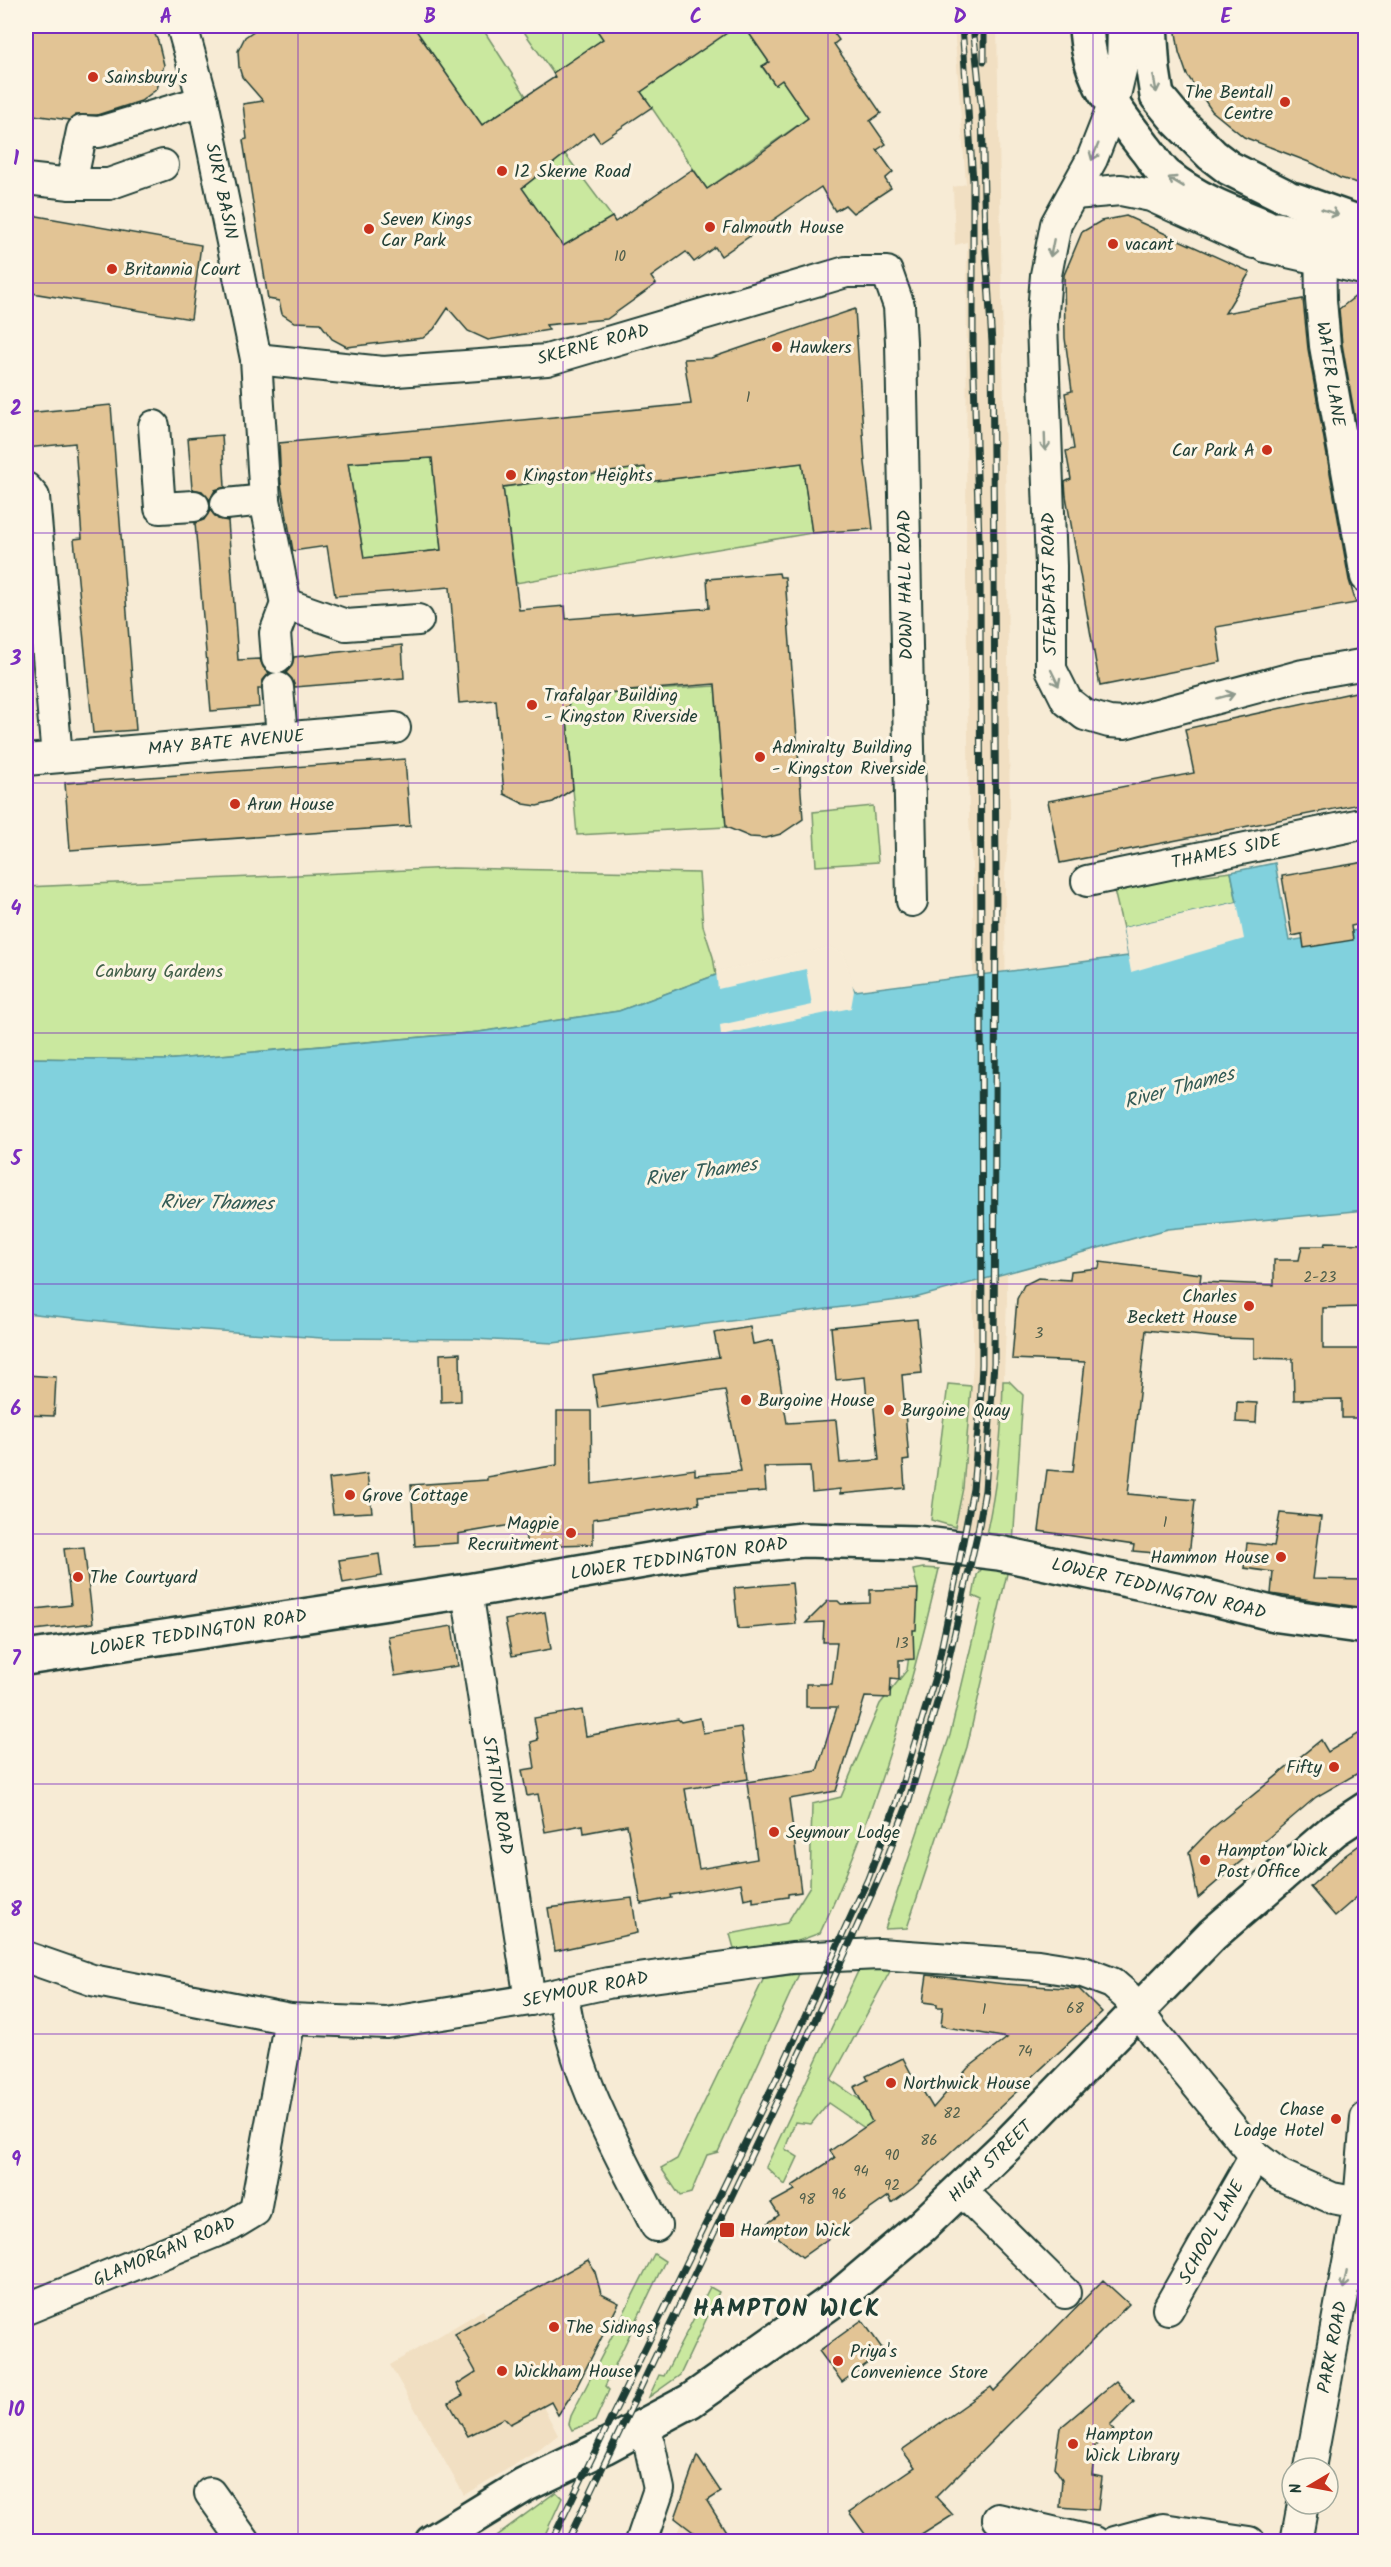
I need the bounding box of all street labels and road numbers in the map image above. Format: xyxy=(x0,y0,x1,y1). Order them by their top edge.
street label: SURY BASIN xyxy=(196,140,245,242)
street label: SKERNE ROAD xyxy=(534,316,653,374)
street label: WATER LANE xyxy=(1307,319,1352,430)
street label: DOWN HALL ROAD xyxy=(891,509,922,660)
street label: STEADFAST ROAD xyxy=(1035,512,1066,656)
street label: MAY BATE AVENUE xyxy=(147,722,306,765)
street label: THAMES SIDE xyxy=(1169,827,1284,878)
street label: LOWER TEDDINGTON ROAD xyxy=(569,1530,790,1589)
street label: LOWER TEDDINGTON ROAD xyxy=(1048,1551,1269,1628)
street label: LOWER TEDDINGTON ROAD xyxy=(88,1602,309,1665)
street label: STATION ROAD xyxy=(473,1734,520,1857)
street label: SEYMOUR ROAD xyxy=(520,1964,651,2017)
street label: HIGH STREET xyxy=(942,2113,1041,2210)
street label: SCHOOL LANE xyxy=(1172,2175,1253,2290)
street label: GLAMORGAN ROAD xyxy=(89,2209,241,2296)
street label: PARK ROAD xyxy=(1310,2298,1357,2396)

